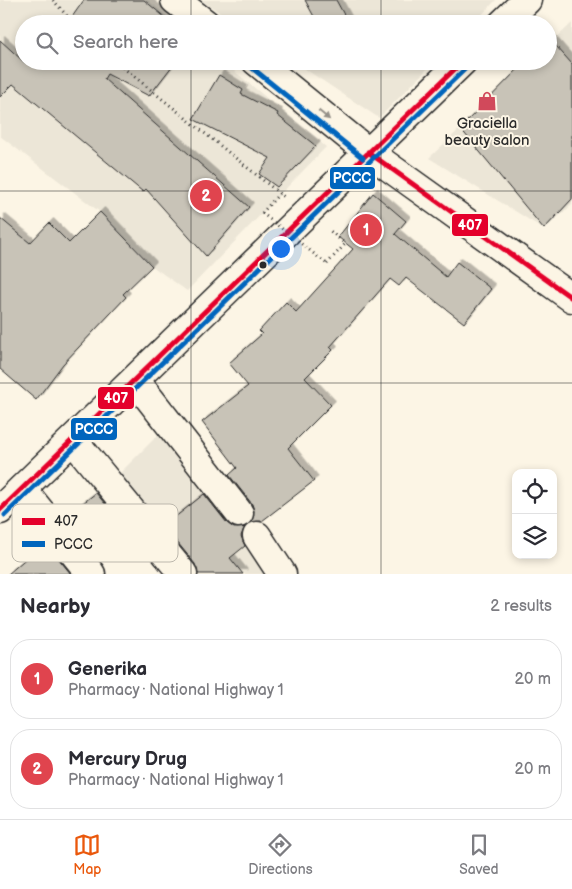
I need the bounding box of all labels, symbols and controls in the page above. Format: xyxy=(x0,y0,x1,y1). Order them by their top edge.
search box xyxy=(15,15,557,70)
icon: search xyxy=(33,29,61,57)
text: Search here xyxy=(73,31,178,54)
shop icon: Graciella beauty salon xyxy=(476,90,498,112)
one-way arrow xyxy=(317,110,330,121)
place label: Graciella beauty salon xyxy=(445,114,529,150)
line badge: PCCC xyxy=(329,166,376,190)
text: PCCC xyxy=(333,170,371,187)
pin: 2 xyxy=(190,177,222,215)
pin: 1 xyxy=(350,211,382,249)
line badge: 407 xyxy=(451,213,489,237)
text: 407 xyxy=(458,217,483,234)
your location xyxy=(268,236,294,262)
unlabelled marker xyxy=(258,260,268,270)
line badge: 407 xyxy=(97,386,135,410)
text: 407 xyxy=(104,390,129,407)
line badge: PCCC xyxy=(70,417,118,441)
text: PCCC xyxy=(75,421,113,438)
map controls xyxy=(512,469,557,559)
button: locate xyxy=(512,469,557,514)
legend xyxy=(12,504,178,562)
text: 407 xyxy=(54,513,78,530)
button: layers xyxy=(512,514,557,559)
text: PCCC xyxy=(54,536,93,553)
text: Nearby xyxy=(20,594,90,619)
text: 2 results xyxy=(490,597,552,616)
text: Generika xyxy=(68,658,147,681)
text: 1 xyxy=(34,670,40,689)
text: 20 m xyxy=(515,670,551,689)
text: Pharmacy · National Highway 1 xyxy=(68,681,284,700)
text: Mercury Drug xyxy=(68,748,187,771)
text: 2 xyxy=(32,760,42,779)
text: 20 m xyxy=(515,760,551,779)
text: Pharmacy · National Highway 1 xyxy=(68,771,284,790)
tab: Map xyxy=(73,831,102,878)
tab: Directions xyxy=(248,831,313,878)
tab: Saved xyxy=(459,831,499,878)

